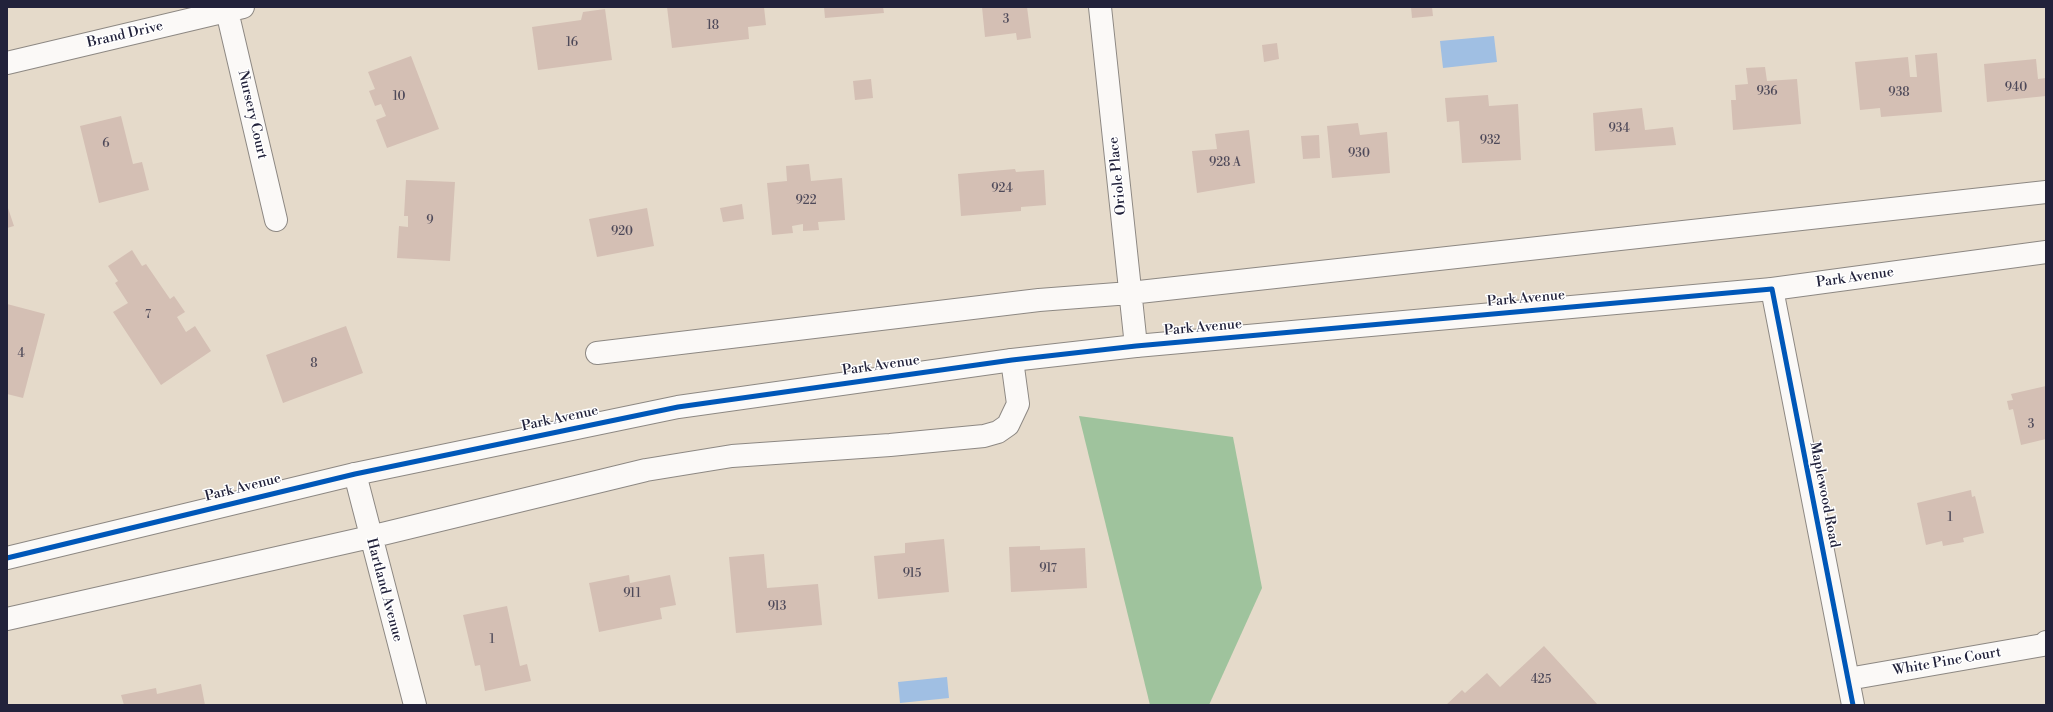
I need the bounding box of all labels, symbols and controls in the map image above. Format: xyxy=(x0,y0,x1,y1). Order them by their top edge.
house number: 3 xyxy=(1003,13,1009,27)
street label: Brand Drive xyxy=(85,18,165,52)
house number: 18 xyxy=(707,19,719,33)
house number: 16 xyxy=(566,36,578,50)
street label: Nursery Court xyxy=(234,69,270,161)
house number: 940 xyxy=(2005,81,2027,95)
house number: 936 xyxy=(1756,85,1778,99)
house number: 938 xyxy=(1888,86,1910,100)
house number: 10 xyxy=(393,90,405,104)
house number: 934 xyxy=(1608,122,1630,136)
house number: 932 xyxy=(1480,134,1500,148)
street label: Oriole Place xyxy=(1106,136,1130,216)
house number: 6 xyxy=(102,137,110,151)
house number: 930 xyxy=(1348,147,1370,161)
house number: 928 A xyxy=(1209,156,1241,170)
house number: 924 xyxy=(991,182,1013,196)
house number: 922 xyxy=(796,194,816,208)
house number: 9 xyxy=(426,214,434,228)
house number: 920 xyxy=(611,225,633,239)
street label: Park Avenue xyxy=(1815,264,1895,292)
street label: Park Avenue xyxy=(1486,287,1566,311)
house number: 7 xyxy=(145,308,151,322)
street label: Park Avenue xyxy=(1163,316,1243,340)
house number: 4 xyxy=(17,347,25,361)
street label: Park Avenue xyxy=(841,352,921,380)
house number: 8 xyxy=(310,357,318,371)
street label: Park Avenue xyxy=(520,403,600,435)
house number: 3 xyxy=(2028,418,2034,432)
street label: Maplewood Road xyxy=(1806,441,1842,549)
street label: Park Avenue xyxy=(203,470,283,506)
house number: 1 xyxy=(1947,511,1953,525)
street label: Hartland Avenue xyxy=(362,536,406,644)
house number: 917 xyxy=(1039,562,1057,576)
house number: 915 xyxy=(903,567,921,581)
house number: 911 xyxy=(623,587,641,601)
house number: 913 xyxy=(768,600,786,614)
house number: 1 xyxy=(489,633,495,647)
street label: White Pine Court xyxy=(1892,644,2002,680)
house number: 425 xyxy=(1531,673,1551,687)

